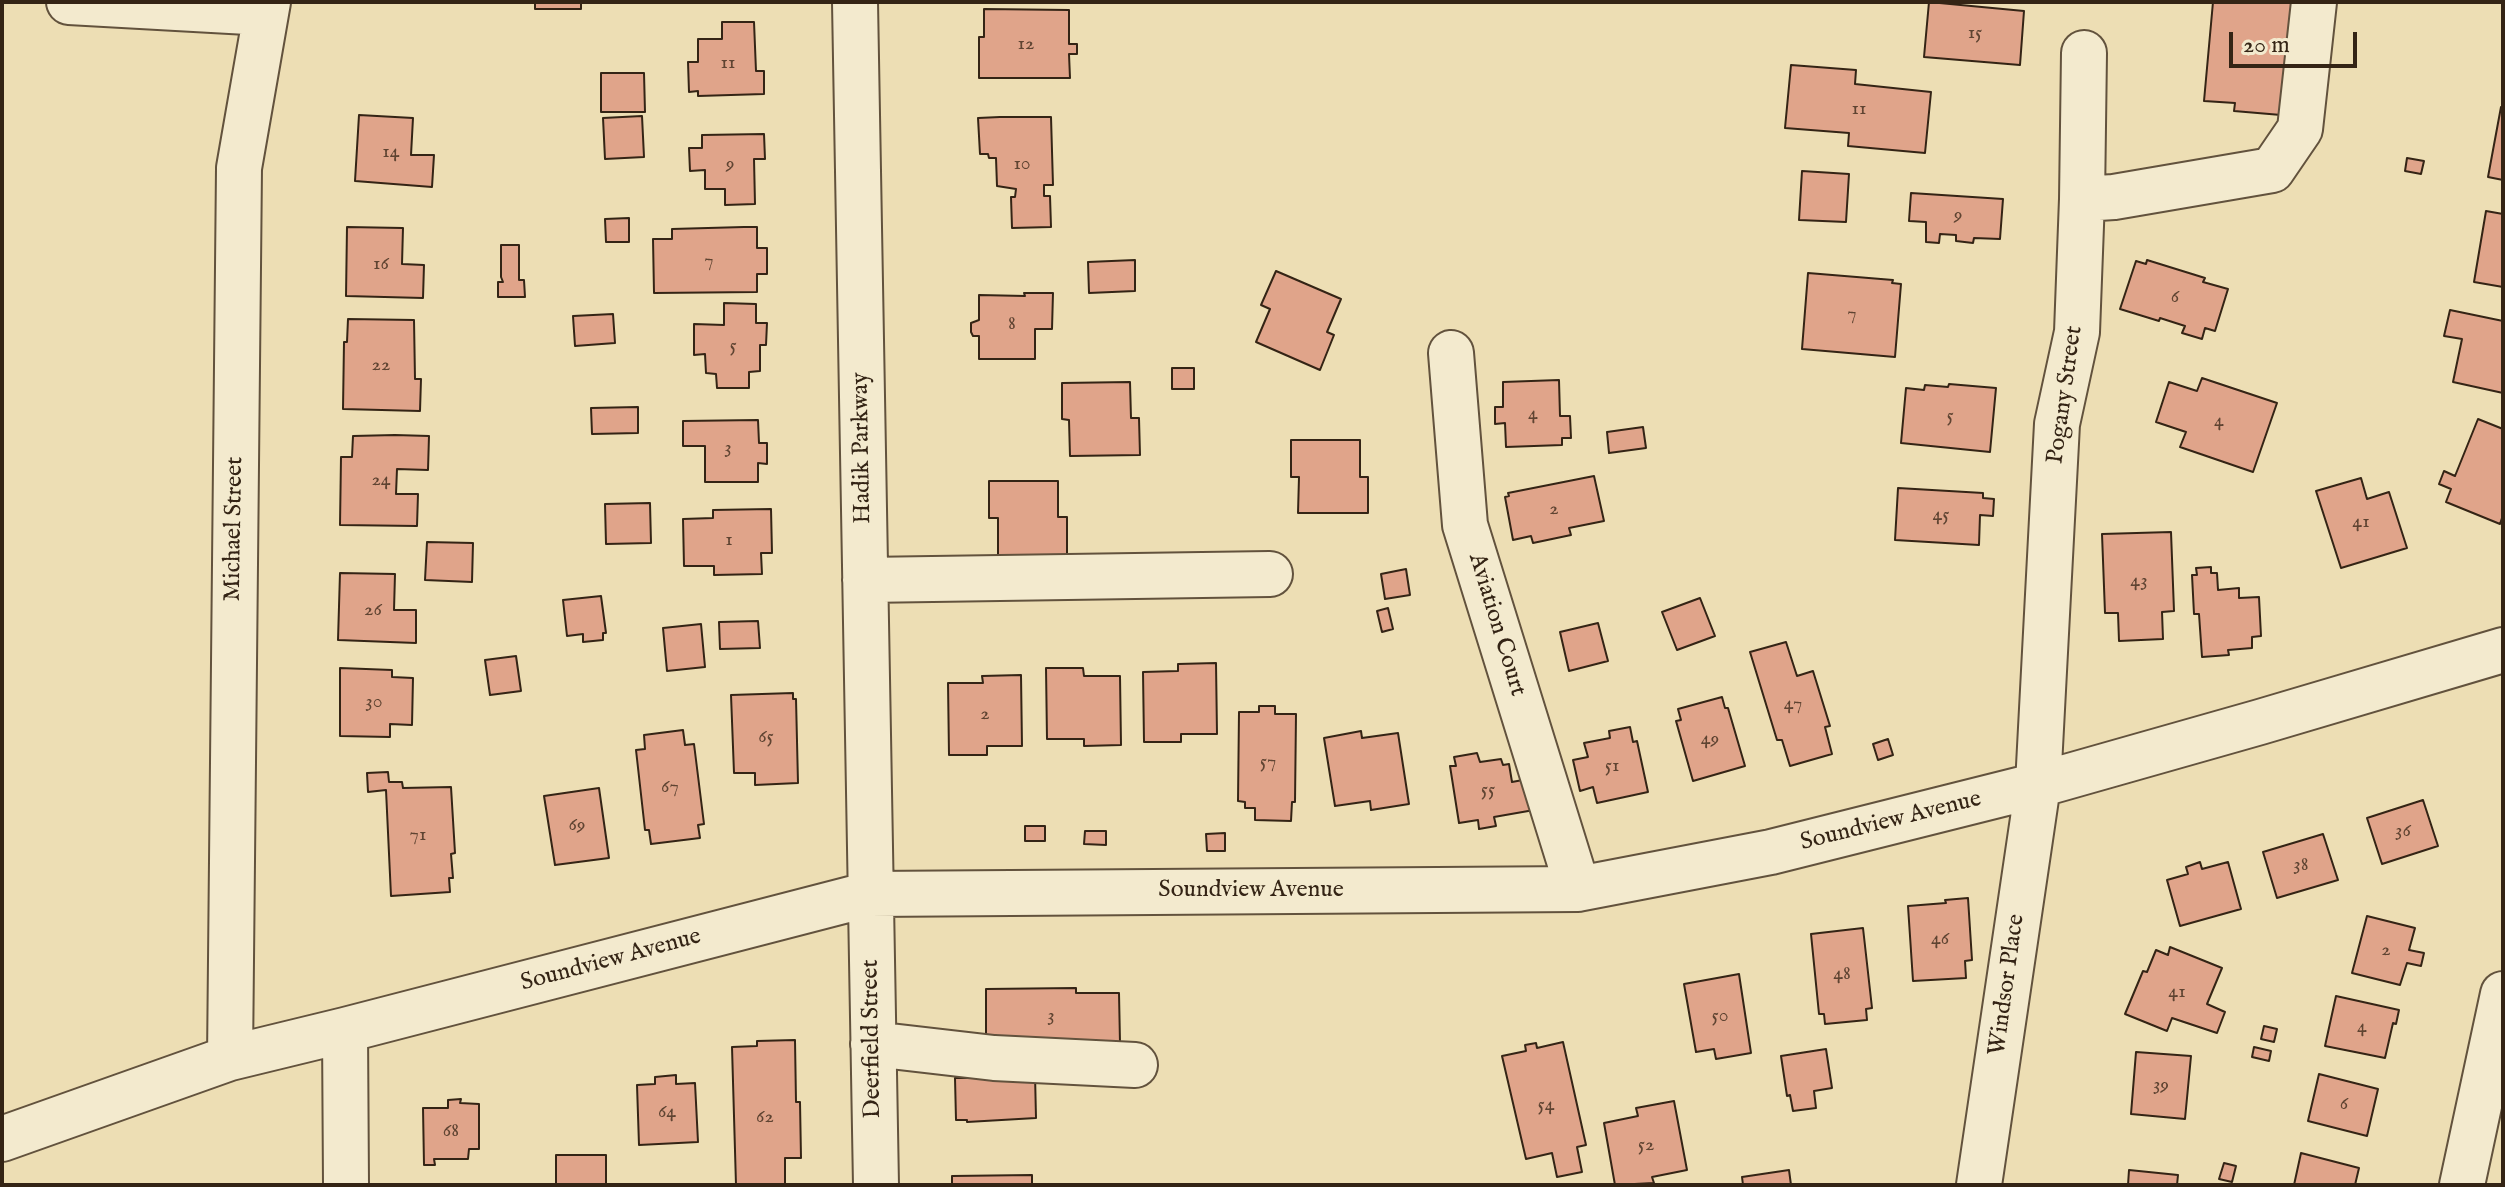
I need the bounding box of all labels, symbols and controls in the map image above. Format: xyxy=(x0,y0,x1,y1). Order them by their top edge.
scale bar xyxy=(2233,16,2361,66)
house number: 15 xyxy=(1968,22,1982,46)
text: 20 m xyxy=(2243,30,2290,61)
house number: 12 xyxy=(1018,33,1034,57)
house number: 11 xyxy=(721,52,735,76)
house number: 11 xyxy=(1852,98,1866,122)
house number: 14 xyxy=(382,141,400,165)
house number: 9 xyxy=(726,153,734,177)
house number: 10 xyxy=(1013,153,1031,177)
house number: 9 xyxy=(1954,204,1962,228)
house number: 7 xyxy=(704,250,714,274)
house number: 16 xyxy=(373,253,389,277)
house number: 6 xyxy=(2171,286,2179,310)
house number: 7 xyxy=(1847,303,1857,327)
house number: 8 xyxy=(1008,313,1016,337)
street label: Pogany Street xyxy=(2042,324,2090,466)
house number: 5 xyxy=(729,335,737,359)
house number: 22 xyxy=(372,354,390,378)
street label: Hadik Parkway xyxy=(847,372,879,524)
house number: 4 xyxy=(1528,403,1538,427)
house number: 5 xyxy=(1946,405,1954,429)
house number: 4 xyxy=(2214,410,2224,434)
house number: 3 xyxy=(724,437,732,461)
street label: Michael Street xyxy=(219,456,251,602)
house number: 24 xyxy=(371,469,391,493)
house number: 2 xyxy=(1549,498,1559,522)
house number: 45 xyxy=(1933,504,1949,528)
house number: 41 xyxy=(2352,511,2370,535)
house number: 1 xyxy=(725,529,733,553)
street label: Aviation Court xyxy=(1461,550,1531,700)
house number: 43 xyxy=(2130,570,2148,594)
house number: 26 xyxy=(364,599,382,623)
house number: 30 xyxy=(365,691,383,715)
house number: 47 xyxy=(1784,693,1802,717)
house number: 2 xyxy=(980,703,990,727)
house number: 65 xyxy=(758,726,774,750)
house number: 49 xyxy=(1701,728,1719,752)
house number: 57 xyxy=(1260,751,1276,775)
house number: 51 xyxy=(1605,755,1619,779)
house number: 67 xyxy=(661,776,679,800)
house number: 55 xyxy=(1481,779,1495,803)
street label: Soundview Avenue xyxy=(1798,786,1984,858)
house number: 69 xyxy=(568,814,586,838)
house number: 36 xyxy=(2395,820,2411,844)
house number: 71 xyxy=(410,824,426,848)
house number: 38 xyxy=(2293,854,2309,878)
street label: Soundview Avenue xyxy=(1158,877,1344,905)
street label: Windsor Place xyxy=(1984,912,2032,1058)
street label: Soundview Avenue xyxy=(518,923,704,999)
house number: 46 xyxy=(1931,928,1949,952)
house number: 2 xyxy=(2381,939,2391,963)
street label: Deerfield Street xyxy=(857,959,889,1119)
house number: 48 xyxy=(1833,963,1851,987)
house number: 41 xyxy=(2168,981,2186,1005)
house number: 3 xyxy=(1047,1005,1055,1029)
house number: 50 xyxy=(1712,1005,1728,1029)
house number: 4 xyxy=(2357,1016,2367,1040)
house number: 39 xyxy=(2153,1074,2169,1098)
house number: 6 xyxy=(2340,1093,2348,1117)
house number: 54 xyxy=(1538,1094,1554,1118)
house number: 64 xyxy=(658,1101,676,1125)
house number: 62 xyxy=(756,1106,774,1130)
house number: 68 xyxy=(443,1120,459,1144)
house number: 52 xyxy=(1638,1134,1654,1158)

